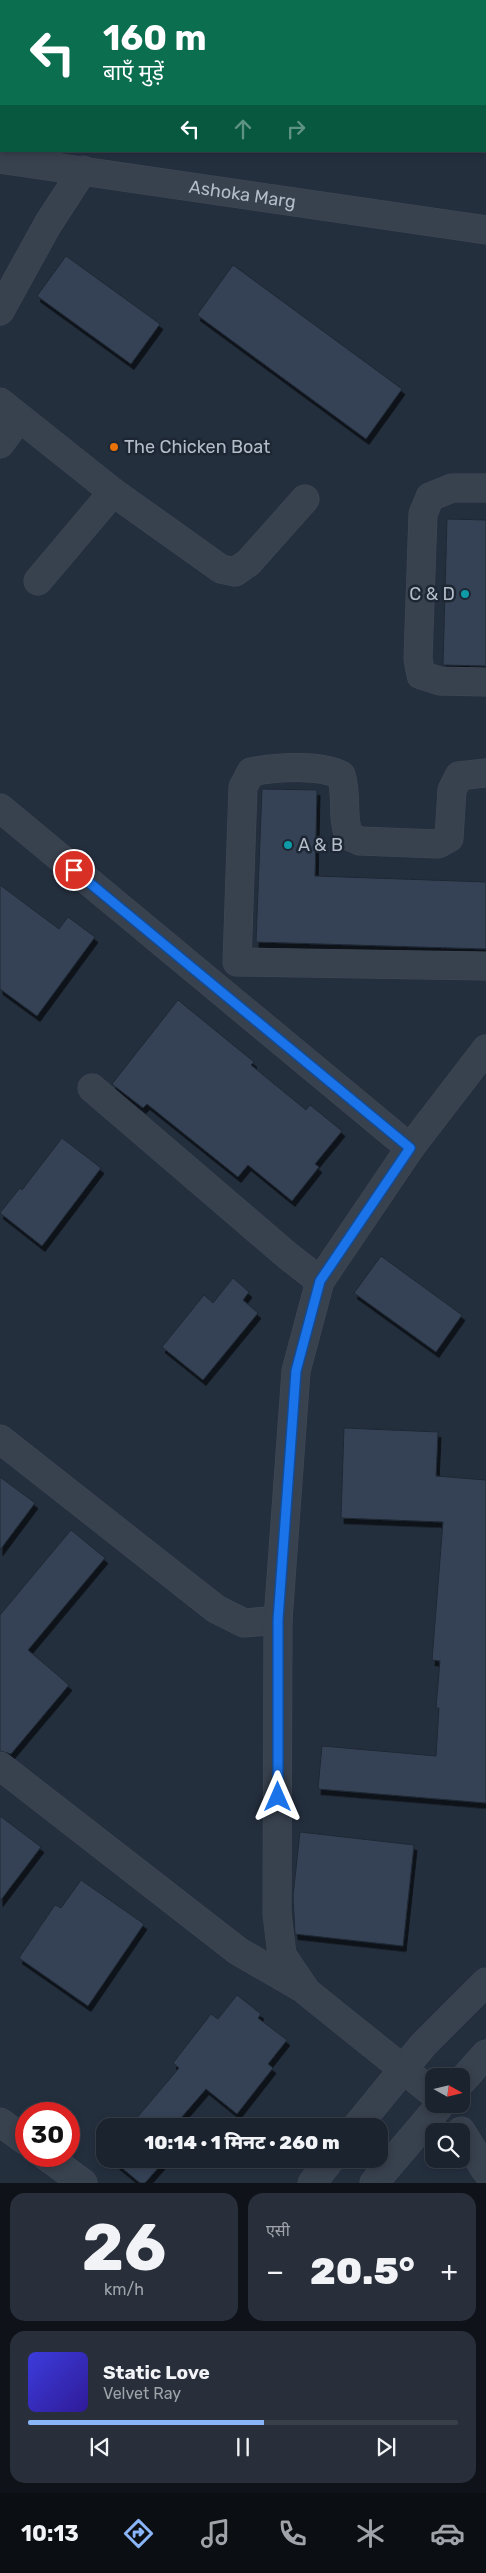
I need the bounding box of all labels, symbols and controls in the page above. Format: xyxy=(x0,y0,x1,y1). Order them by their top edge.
text: 160 m xyxy=(103,17,207,59)
icon: left xyxy=(20,20,85,85)
text: बाएँ मुड़ें xyxy=(103,59,164,86)
icon: left xyxy=(176,115,204,143)
icon: ahead xyxy=(229,115,257,143)
icon: right xyxy=(282,115,310,143)
street label: Ashoka Marg xyxy=(188,176,297,213)
place label: The Chicken Boat xyxy=(124,436,270,458)
marker: The Chicken Boat xyxy=(108,441,120,453)
place label: C & D xyxy=(409,583,455,605)
marker: C & D xyxy=(459,588,471,600)
place label: A & B xyxy=(298,834,343,856)
marker: A & B xyxy=(282,839,294,851)
pin xyxy=(53,849,95,891)
icon: arrive xyxy=(60,856,88,884)
position arrow xyxy=(251,1770,303,1822)
north arrow xyxy=(425,2068,470,2112)
map controls xyxy=(425,2068,470,2168)
speed limit sign: 30 xyxy=(15,2102,80,2167)
button: search xyxy=(425,2123,470,2168)
text: 10:14 · 1 मिनट · 260 m xyxy=(144,2131,340,2154)
text: 26 xyxy=(82,2209,166,2286)
text: एसी xyxy=(266,2221,290,2240)
text: 20.5° xyxy=(310,2248,415,2294)
text: − xyxy=(266,2255,284,2288)
text: + xyxy=(441,2255,458,2288)
text: km/h xyxy=(104,2280,144,2299)
text: Static Love xyxy=(103,2361,210,2384)
text: Velvet Ray xyxy=(103,2384,181,2403)
icon: previous xyxy=(86,2433,114,2461)
icon: pause xyxy=(229,2433,257,2461)
icon: next xyxy=(372,2433,400,2461)
icon: directions xyxy=(121,2516,156,2551)
icon: music xyxy=(198,2516,233,2551)
icon: phone xyxy=(275,2516,310,2551)
icon: climate xyxy=(353,2516,388,2551)
icon: car xyxy=(430,2516,465,2551)
text: 10:13 xyxy=(21,2520,79,2547)

